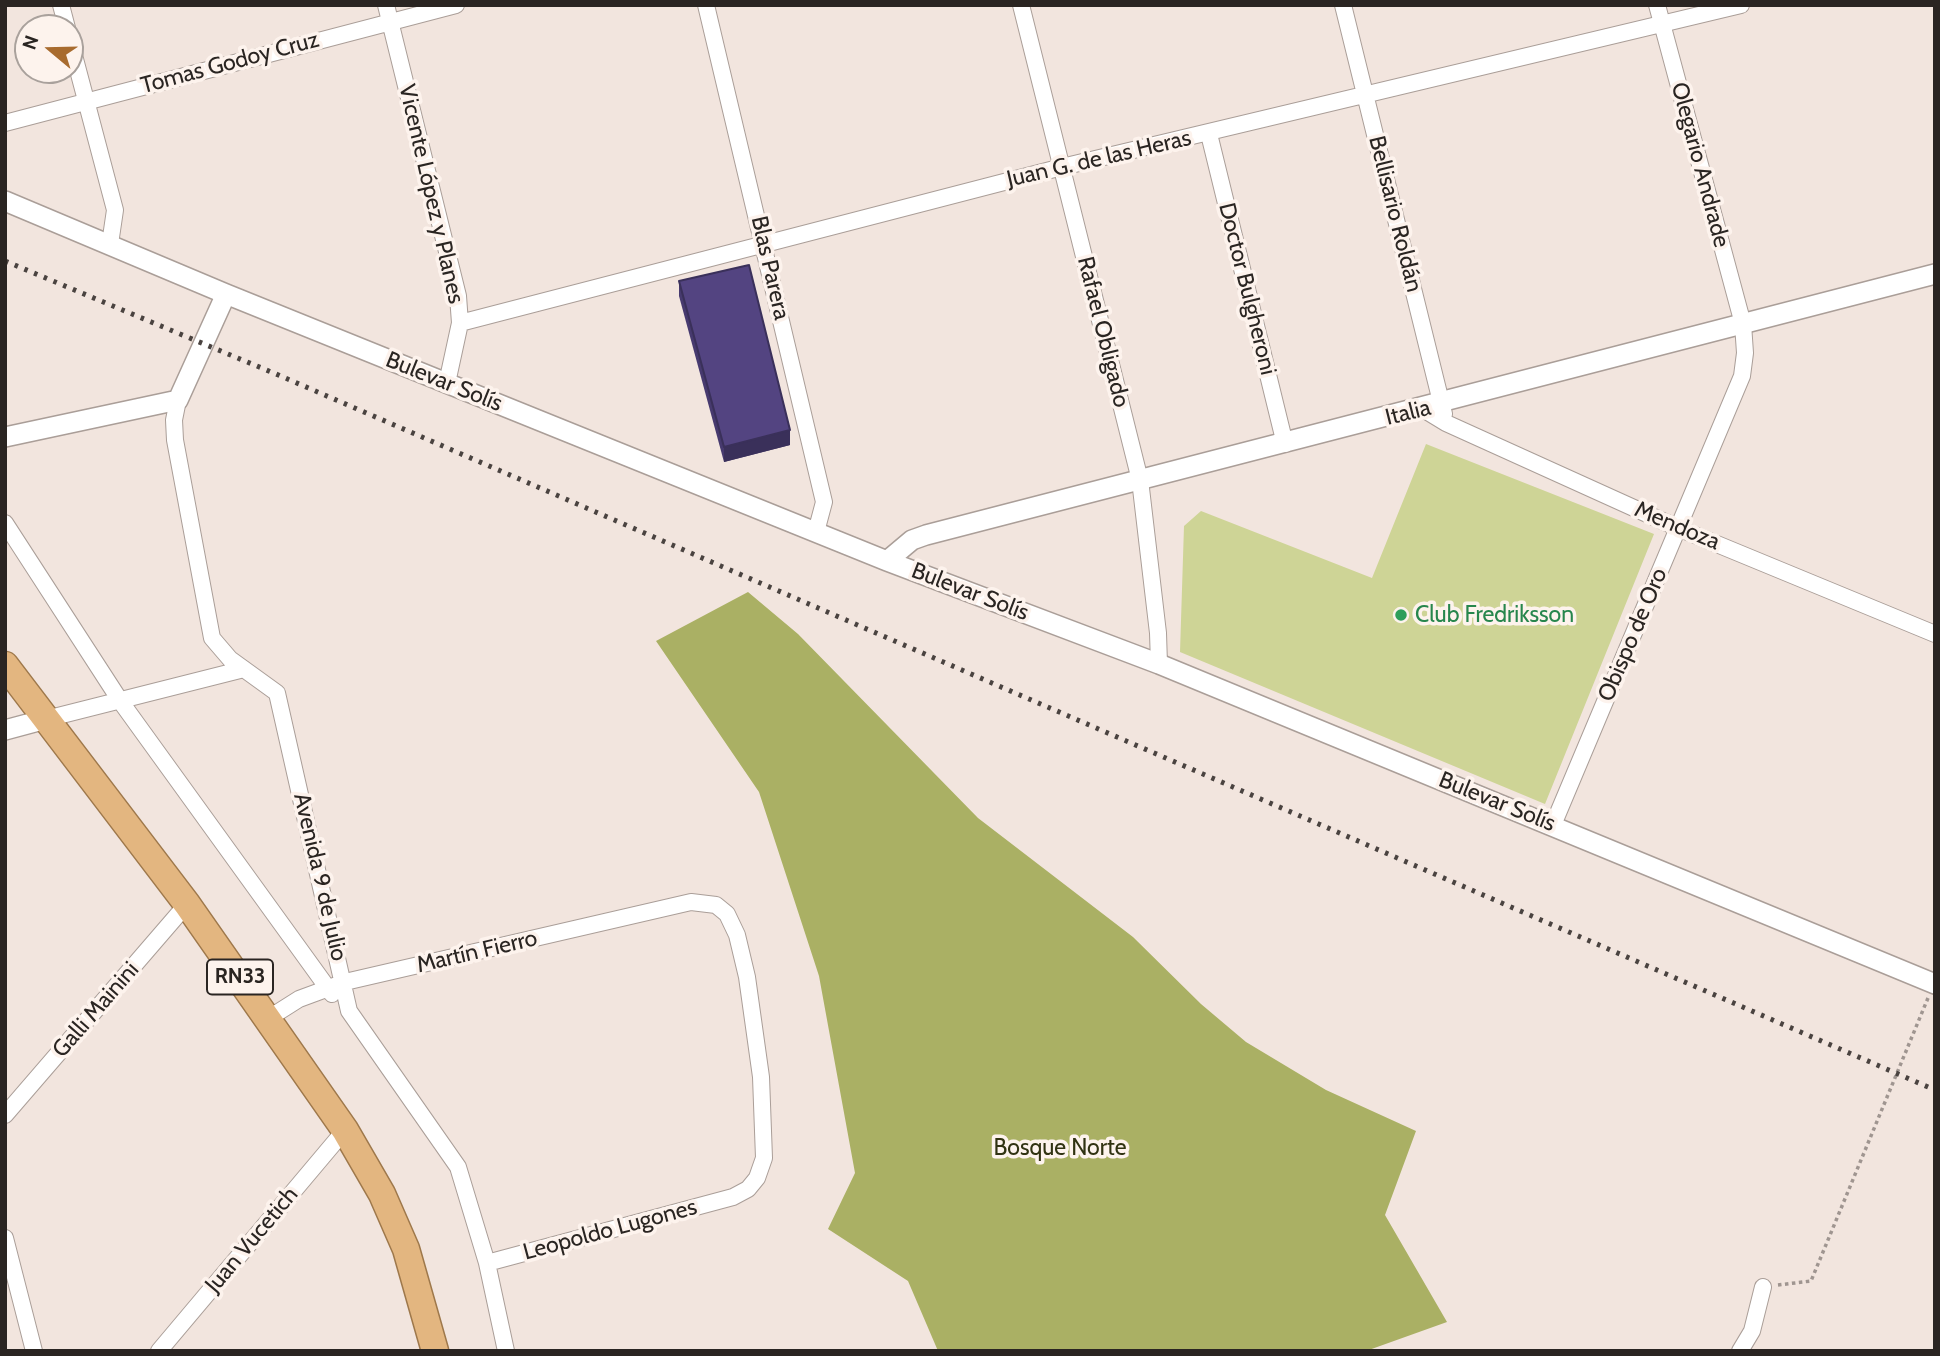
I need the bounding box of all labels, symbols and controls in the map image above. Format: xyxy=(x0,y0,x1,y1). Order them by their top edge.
north arrow xyxy=(14,14,84,84)
street label: Tomas Godoy Cruz xyxy=(138,26,322,100)
text: N xyxy=(18,33,44,53)
street label: Olegario Andrade xyxy=(1665,80,1735,250)
street label: Vicente López y Planes xyxy=(392,82,470,306)
street label: Juan G. de las Heras xyxy=(1004,124,1194,194)
street label: Bellisario Roldán xyxy=(1362,133,1428,295)
street label: Doctor Bulgheroni xyxy=(1212,200,1282,378)
street label: Blas Parera xyxy=(745,213,795,323)
street label: Rafael Obligado xyxy=(1071,254,1135,410)
street label: Bulevar Solís xyxy=(382,346,506,418)
street label: Italia xyxy=(1382,394,1434,432)
street label: Mendoza xyxy=(1630,496,1724,556)
street label: Bulevar Solís xyxy=(908,557,1032,627)
street label: Obispo de Oro xyxy=(1593,564,1673,706)
place label: Club Fredriksson xyxy=(1415,601,1574,629)
marker: Club Fredriksson xyxy=(1393,607,1409,623)
street label: Bulevar Solís xyxy=(1435,766,1559,838)
street label: Avenida 9 de Julio xyxy=(287,790,353,964)
street label: Martín Fierro xyxy=(414,925,540,979)
street label: Galli Mainini xyxy=(47,957,145,1063)
road number: RN33 xyxy=(207,960,273,995)
park label: Bosque Norte xyxy=(994,1134,1126,1162)
street label: Juan Vucetich xyxy=(200,1181,304,1299)
street label: Leopoldo Lugones xyxy=(520,1194,700,1266)

